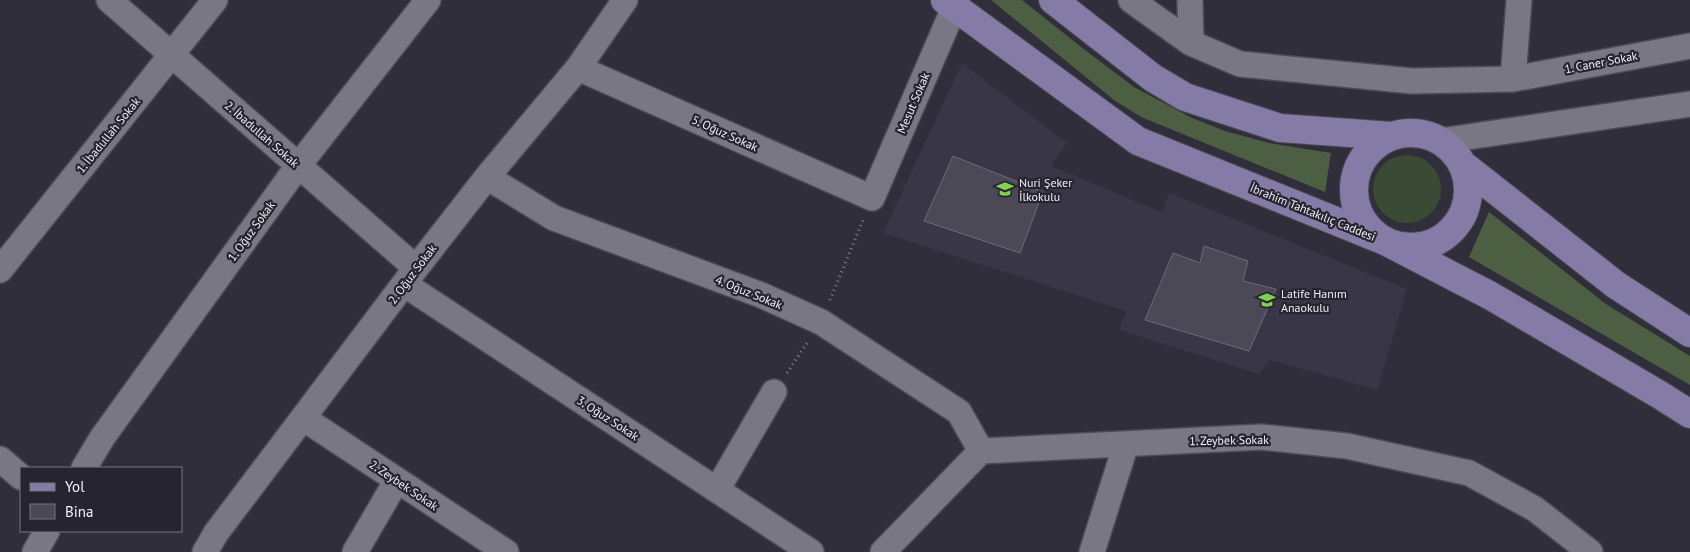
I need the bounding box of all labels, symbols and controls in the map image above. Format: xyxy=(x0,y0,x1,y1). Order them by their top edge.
street label: 1. Caner Sokak xyxy=(1563,48,1639,76)
street label: Mesut Sokak xyxy=(893,70,933,136)
street label: 1. İbadullah Sokak xyxy=(73,94,143,176)
street label: 2. İbadullah Sokak xyxy=(222,98,302,170)
street label: 5. Oğuz Sokak xyxy=(690,112,761,154)
place label: Nuri Şeker İlkokulu xyxy=(1019,175,1072,204)
school or university icon: Nuri Şeker İlkokulu xyxy=(995,179,1015,199)
street label: İbrahim Tahtakılıç Caddesi xyxy=(1248,180,1378,244)
street label: 1. Oğuz Sokak xyxy=(224,198,278,264)
street label: 2. Oğuz Sokak xyxy=(385,241,439,307)
street label: 4. Oğuz Sokak xyxy=(713,272,785,312)
place label: Latife Hanım Anaokulu xyxy=(1281,286,1347,315)
school or university icon: Latife Hanım Anaokulu xyxy=(1257,290,1277,310)
street label: 3. Oğuz Sokak xyxy=(574,392,642,444)
street label: 1. Zeybek Sokak xyxy=(1189,432,1269,448)
street label: 2. Zeybek Sokak xyxy=(367,456,442,514)
legend xyxy=(20,467,182,532)
text: Yol xyxy=(65,477,85,496)
text: Bina xyxy=(65,502,93,521)

